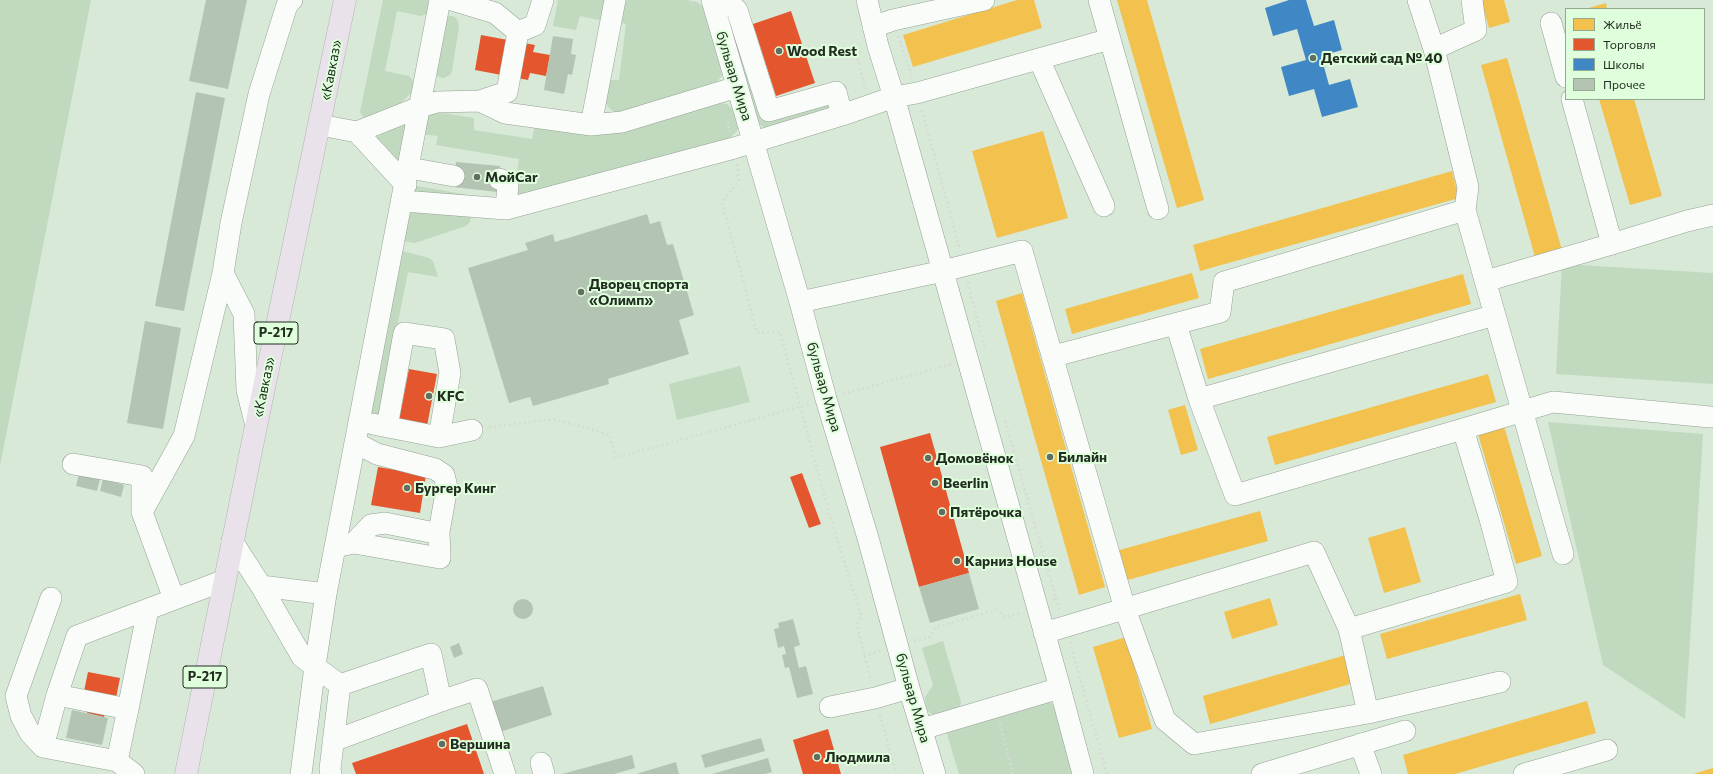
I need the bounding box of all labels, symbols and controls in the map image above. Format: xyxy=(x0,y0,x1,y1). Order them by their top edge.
legend xyxy=(1565,8,1705,100)
text: Жильё xyxy=(1603,17,1642,31)
street label: бульвар Мира xyxy=(712,29,756,123)
text: Торговля xyxy=(1603,37,1656,51)
street label: «Кавказ» xyxy=(317,38,345,102)
place label: Wood Rest xyxy=(787,43,857,59)
marker: Wood Rest xyxy=(774,46,784,56)
place label: Детский сад № 40 xyxy=(1321,50,1443,66)
marker: Детский сад № 40 xyxy=(1308,53,1318,63)
text: Школы xyxy=(1603,57,1644,71)
text: Прочее xyxy=(1603,77,1645,91)
place label: МойCar xyxy=(485,169,538,185)
marker: МойCar xyxy=(472,172,482,182)
place label: Дворец спорта «Олимп» xyxy=(589,276,689,308)
marker: Дворец спорта «Олимп» xyxy=(576,287,586,297)
road number: Р-217 xyxy=(254,322,298,344)
street label: бульвар Мира xyxy=(803,340,845,434)
street label: «Кавказ» xyxy=(249,355,279,419)
place label: KFC xyxy=(437,388,464,404)
marker: KFC xyxy=(424,391,434,401)
place label: Билайн xyxy=(1058,449,1107,465)
place label: Домовёнок xyxy=(936,450,1014,466)
marker: Билайн xyxy=(1045,452,1055,462)
marker: Домовёнок xyxy=(923,453,933,463)
place label: Beerlin xyxy=(943,475,989,491)
marker: Beerlin xyxy=(930,478,940,488)
place label: Бургер Кинг xyxy=(415,480,496,496)
marker: Бургер Кинг xyxy=(402,483,412,493)
place label: Пятёрочка xyxy=(950,504,1022,520)
marker: Пятёрочка xyxy=(937,507,947,517)
place label: Карниз House xyxy=(965,553,1057,569)
marker: Карниз House xyxy=(952,556,962,566)
street label: бульвар Мира xyxy=(892,651,934,745)
road number: Р-217 xyxy=(183,666,227,688)
place label: Вершина xyxy=(450,736,510,752)
marker: Вершина xyxy=(437,739,447,749)
place label: Людмила xyxy=(825,749,890,765)
marker: Людмила xyxy=(812,752,822,762)

